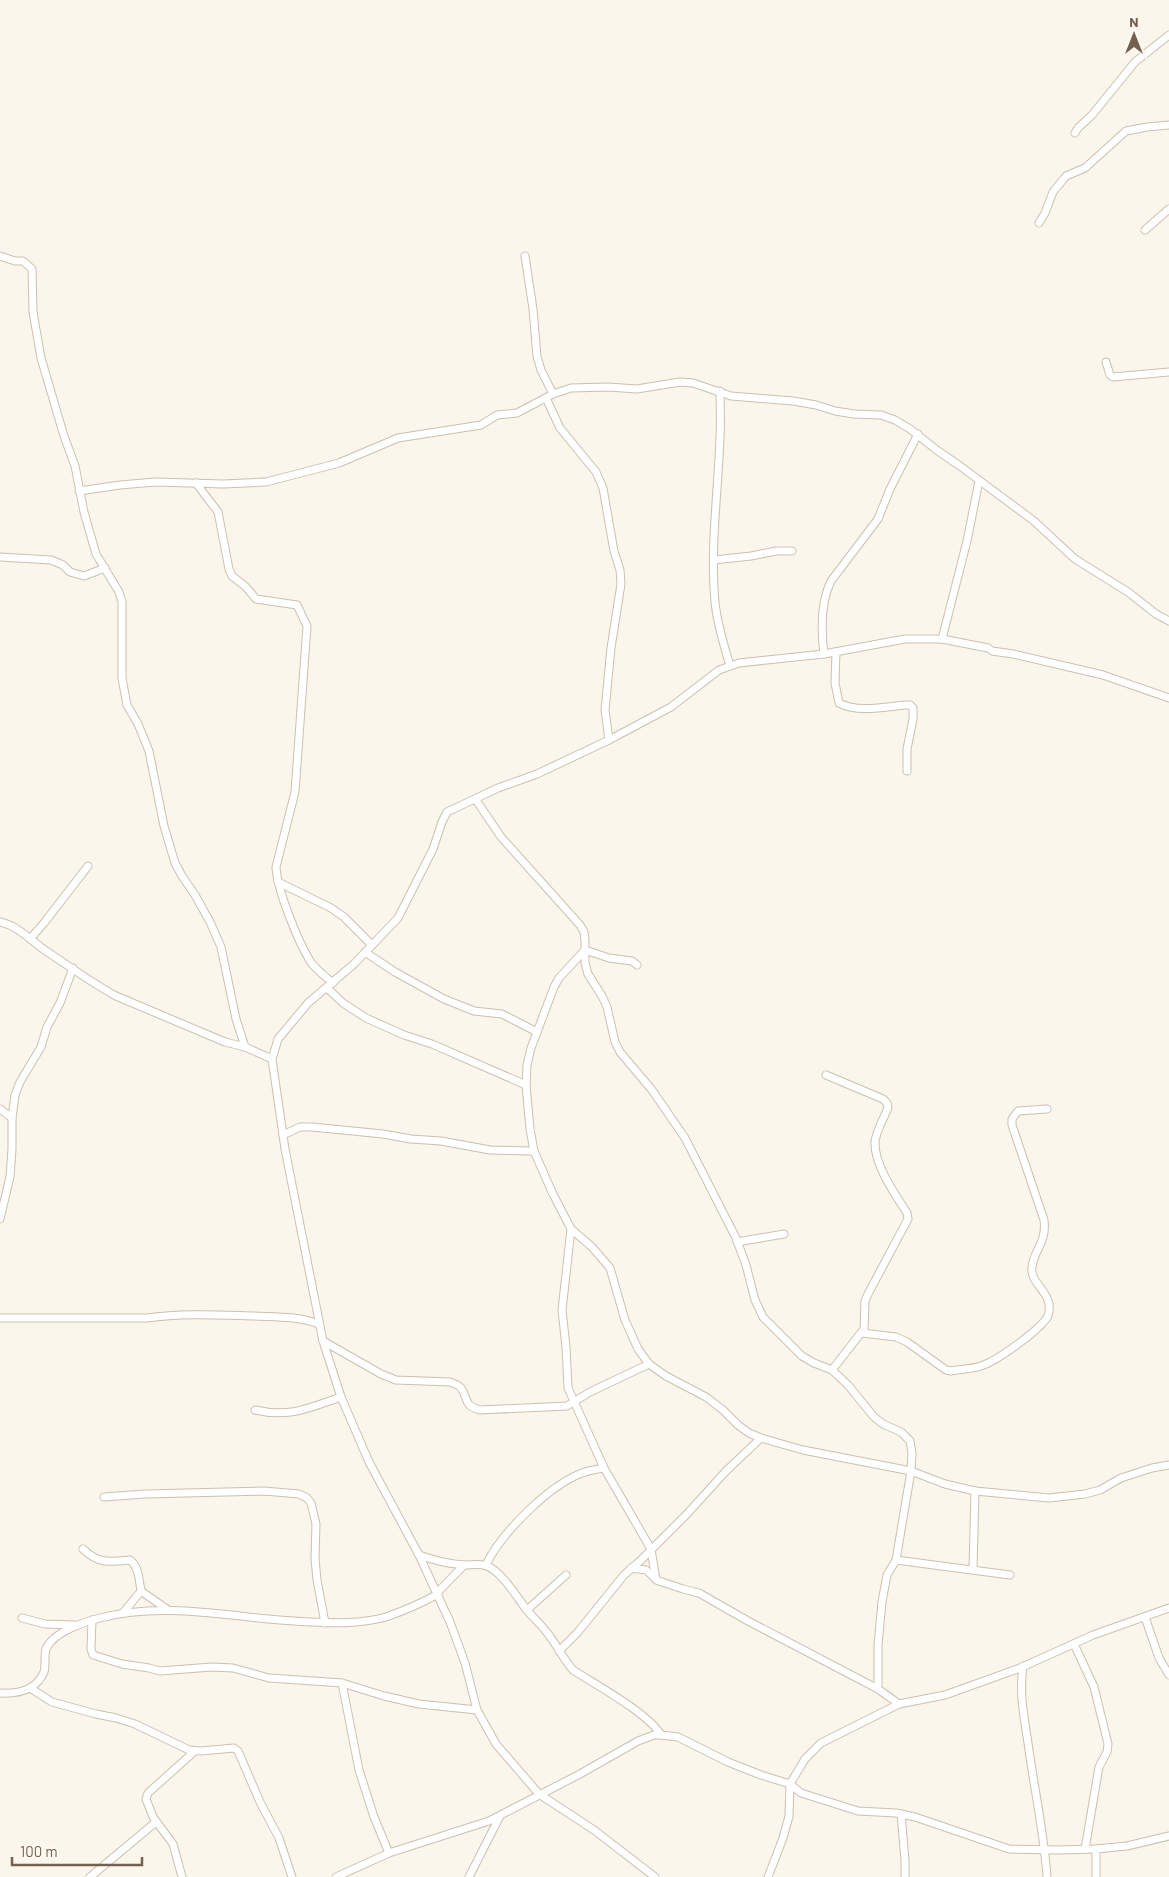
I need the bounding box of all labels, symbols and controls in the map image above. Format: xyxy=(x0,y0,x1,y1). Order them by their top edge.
north arrow xyxy=(1109,10,1159,60)
text: N xyxy=(1129,13,1139,30)
scale bar xyxy=(12,1834,142,1866)
text: 100 m xyxy=(20,1842,58,1860)

